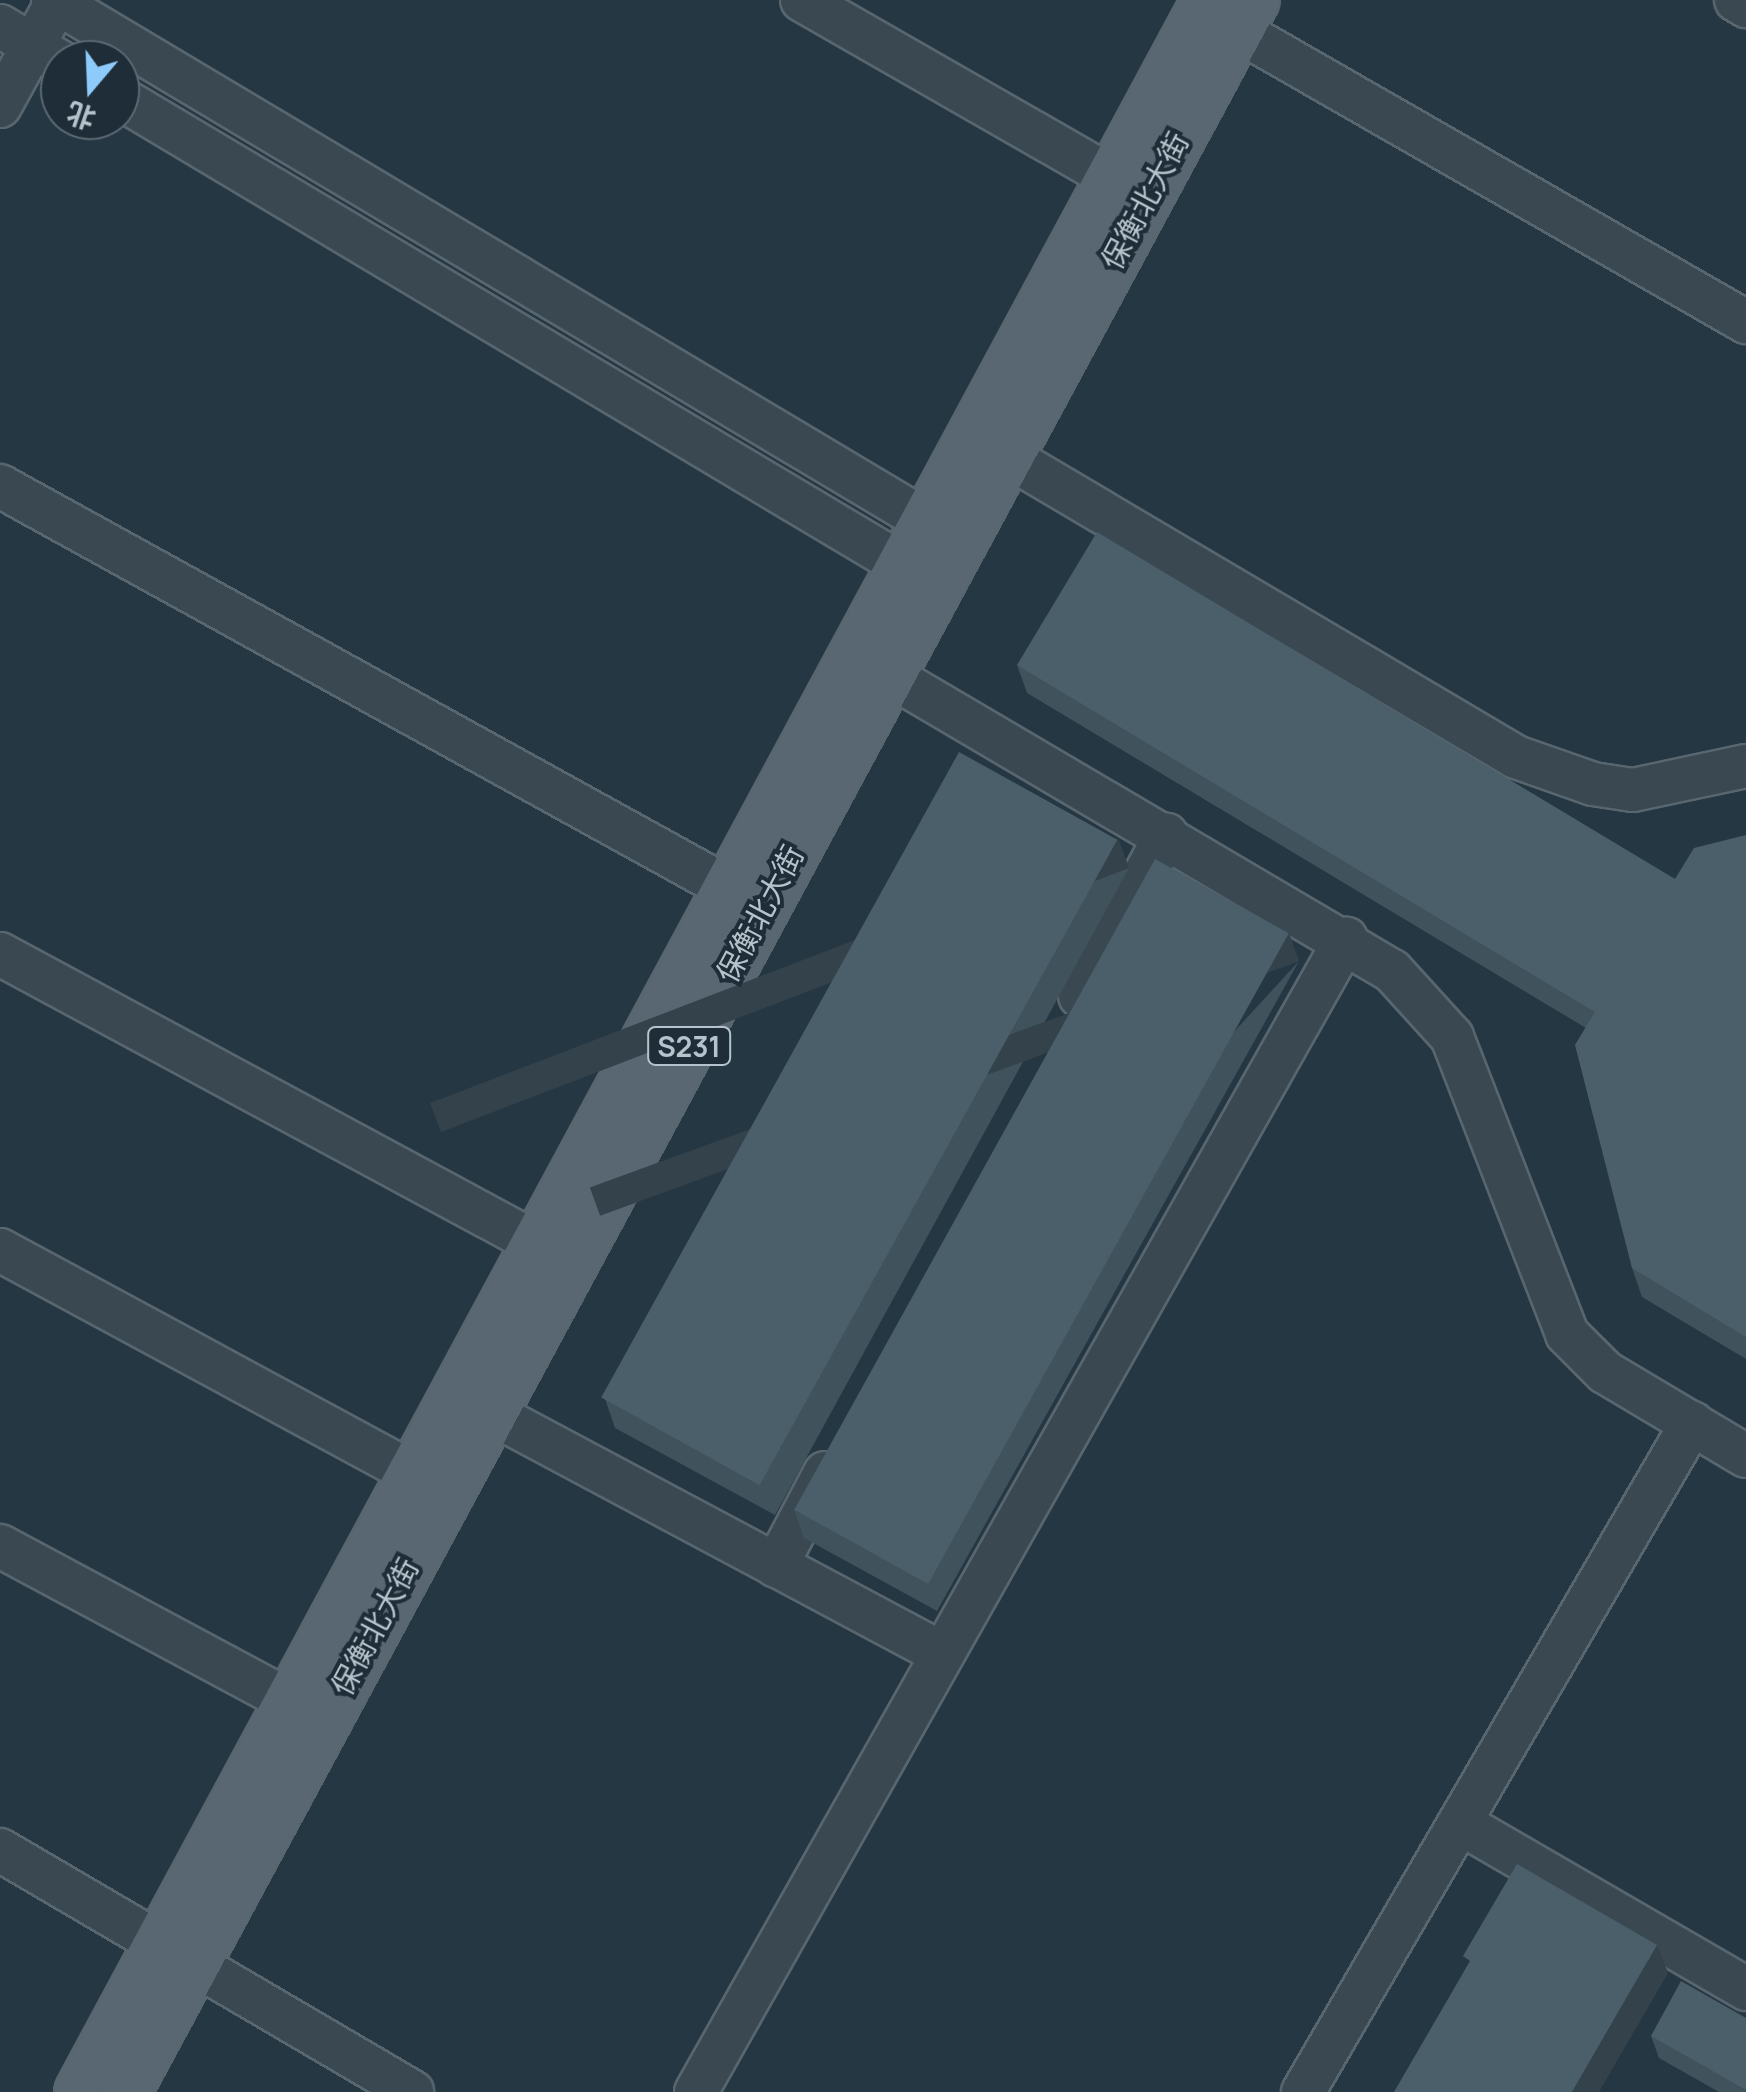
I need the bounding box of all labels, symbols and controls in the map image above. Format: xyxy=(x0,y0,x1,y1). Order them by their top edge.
north arrow xyxy=(40,40,140,140)
text: 北 xyxy=(61,94,100,139)
street label: 保衡北大街 xyxy=(1094,126,1196,276)
street label: 保衡北大街 xyxy=(709,839,811,989)
road number: S231 xyxy=(646,1023,732,1069)
street label: 保衡北大街 xyxy=(324,1552,426,1702)

